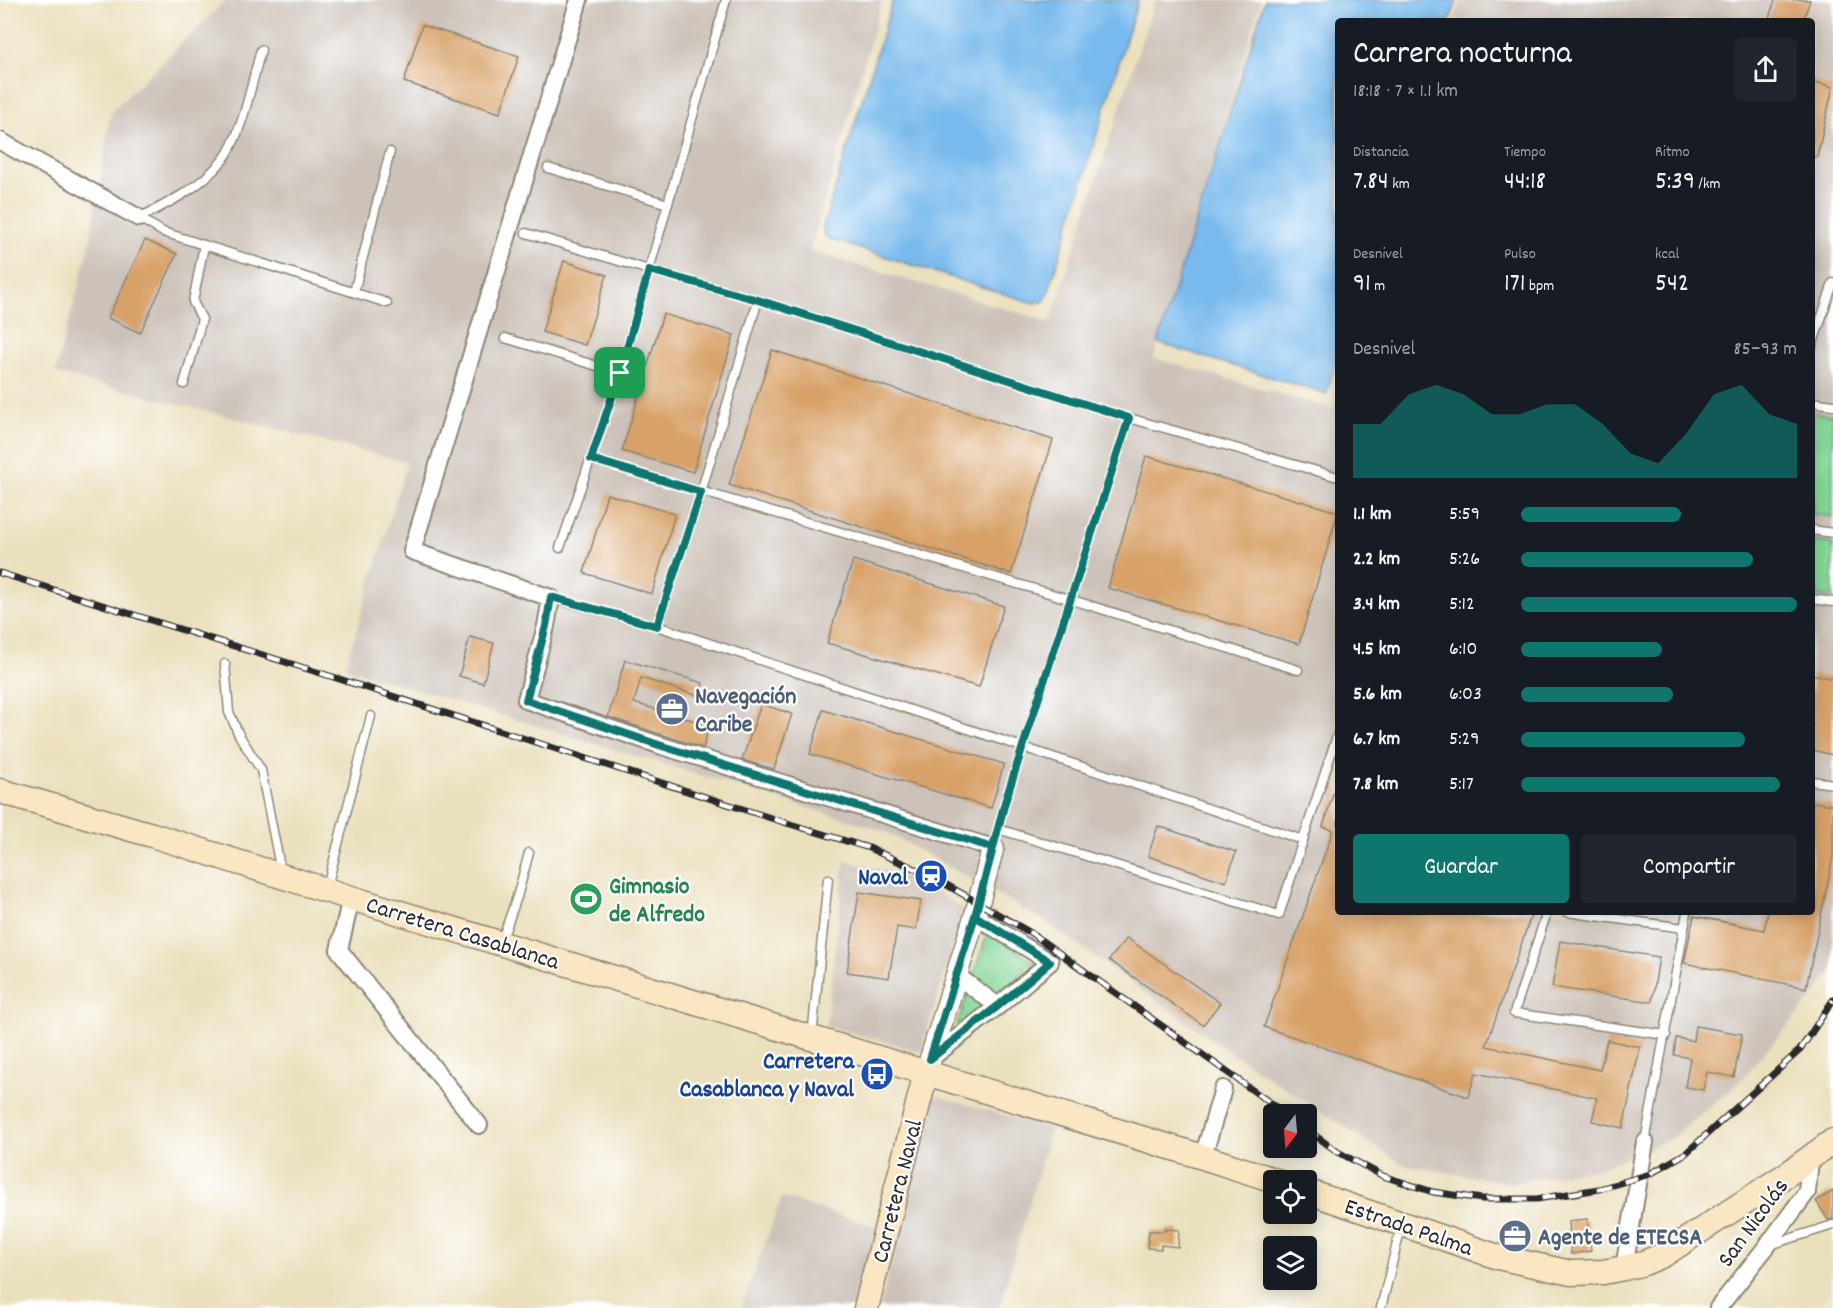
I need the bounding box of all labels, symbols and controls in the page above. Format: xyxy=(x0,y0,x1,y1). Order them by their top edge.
text: Carrera nocturna xyxy=(1353,32,1572,79)
button: share xyxy=(1734,38,1797,101)
text: 18:18 · 7 × 1.1 km xyxy=(1353,78,1458,106)
text: Distancia xyxy=(1353,141,1409,164)
text: Tiempo xyxy=(1504,141,1546,164)
text: Ritmo xyxy=(1655,141,1690,164)
text: 7.84 xyxy=(1353,164,1389,201)
text: 44:18 xyxy=(1504,164,1546,201)
text: 5:39 xyxy=(1655,164,1695,201)
text: km xyxy=(1389,173,1410,196)
text: /km xyxy=(1695,173,1721,196)
text: Desnivel xyxy=(1353,243,1403,266)
text: Pulso xyxy=(1504,243,1536,266)
text: kcal xyxy=(1655,243,1679,266)
text: 91 xyxy=(1353,266,1371,303)
text: 171 xyxy=(1504,266,1525,303)
text: 542 xyxy=(1655,266,1689,303)
text: m xyxy=(1371,275,1385,298)
text: bpm xyxy=(1525,275,1554,298)
text: Desnivel xyxy=(1353,336,1415,364)
text: 85–93 m xyxy=(1733,336,1797,364)
pin xyxy=(594,347,645,398)
icon: arrive xyxy=(603,356,636,389)
text: 1.1 km xyxy=(1353,501,1392,529)
text: 5:59 xyxy=(1449,501,1480,529)
text: 2.2 km xyxy=(1353,546,1400,574)
text: 5:26 xyxy=(1449,546,1480,574)
text: 3.4 km xyxy=(1353,591,1400,619)
text: 5:12 xyxy=(1449,591,1475,619)
text: 4.5 km xyxy=(1353,636,1400,664)
text: 6:10 xyxy=(1449,636,1477,664)
place label: Navegación Caribe xyxy=(695,681,796,743)
text: 5.6 km xyxy=(1353,681,1402,709)
text: 6:03 xyxy=(1449,681,1482,709)
office icon: Navegación Caribe xyxy=(654,691,690,727)
text: 6.7 km xyxy=(1353,726,1400,754)
text: 5:29 xyxy=(1449,726,1479,754)
text: 7.8 km xyxy=(1353,771,1399,799)
text: 5:17 xyxy=(1449,771,1474,799)
button: Guardar xyxy=(1353,834,1569,903)
button: Compartir xyxy=(1581,834,1797,903)
station icon: Naval xyxy=(913,858,949,894)
place label: Naval xyxy=(858,862,908,896)
place label: Gimnasio de Alfredo xyxy=(609,871,705,933)
sports icon: Gimnasio de Alfredo xyxy=(568,881,604,917)
street label: Carretera Casablanca xyxy=(361,889,564,981)
place label: Carretera Casablanca y Naval xyxy=(679,1046,855,1108)
bus stop icon: Carretera Casablanca y Naval xyxy=(859,1056,895,1092)
north arrow xyxy=(1263,1104,1317,1158)
map controls xyxy=(1263,1104,1317,1290)
street label: Carretera Naval xyxy=(865,1116,933,1267)
button: locate xyxy=(1263,1170,1317,1224)
street label: San Nicolás xyxy=(1710,1172,1798,1275)
street label: Estrada Palma xyxy=(1339,1191,1477,1267)
office icon: Agente de ETECSA xyxy=(1497,1218,1533,1254)
place label: Agente de ETECSA xyxy=(1538,1222,1702,1256)
button: layers xyxy=(1263,1236,1317,1290)

